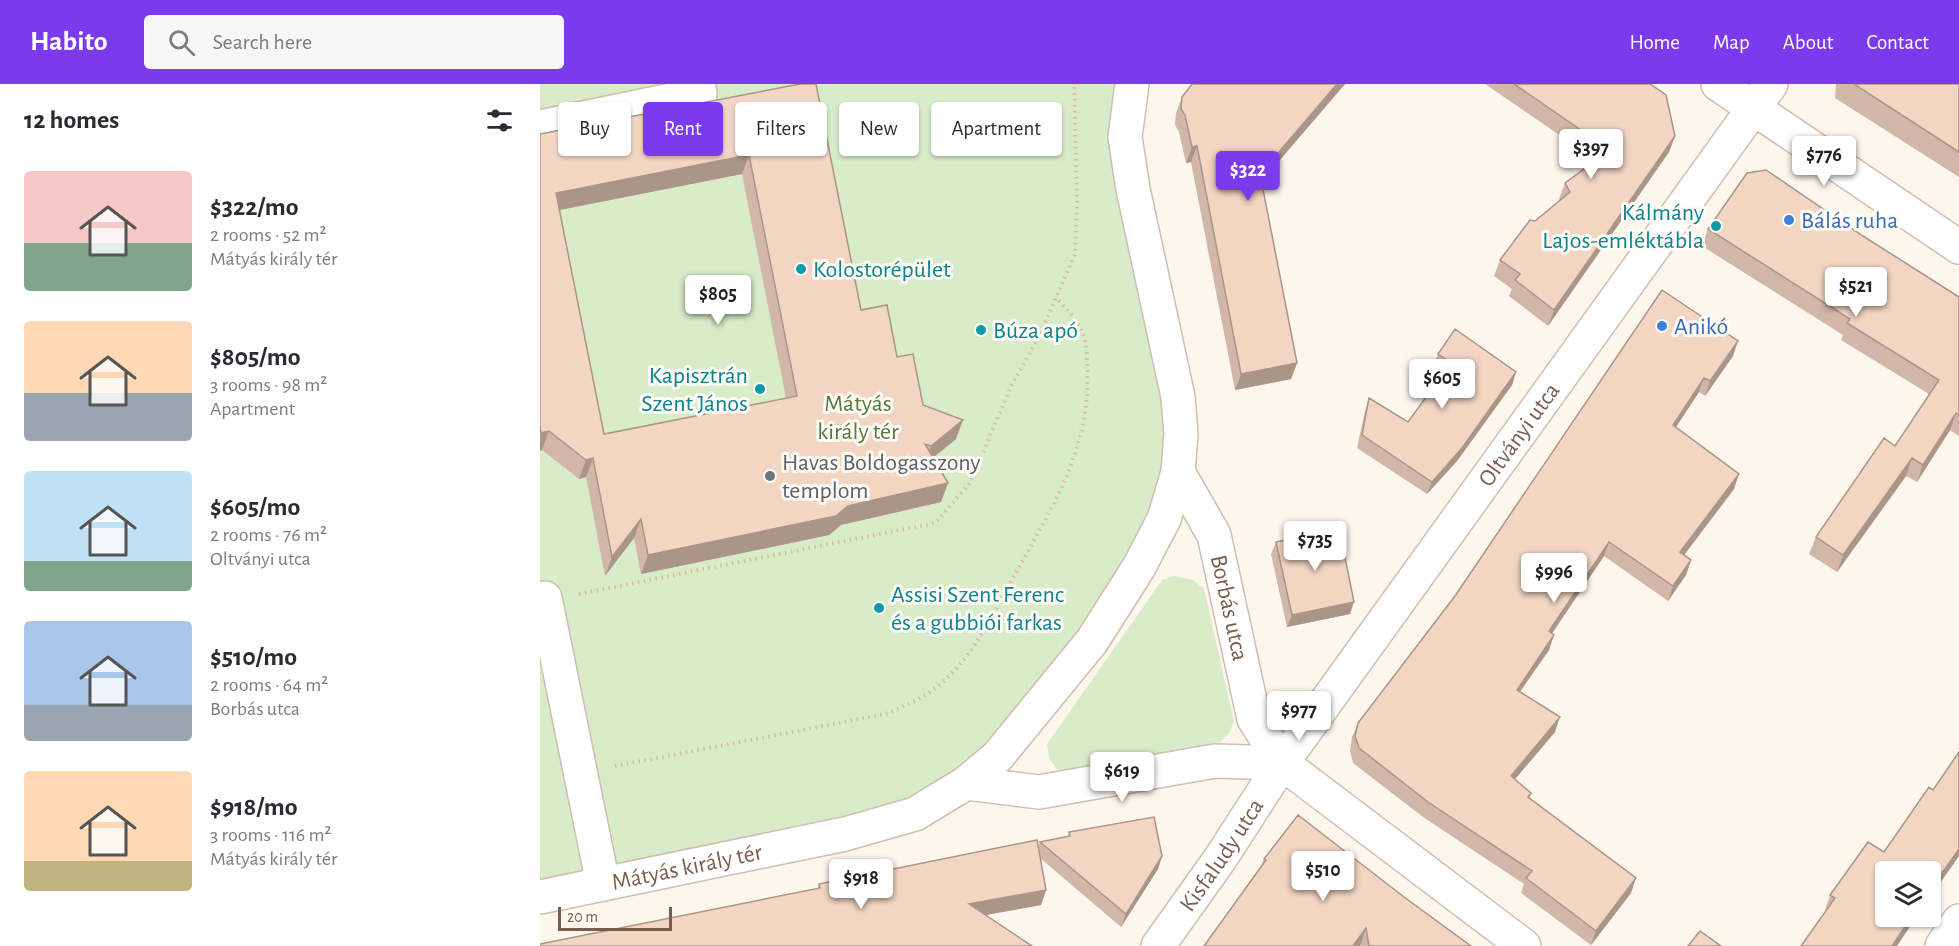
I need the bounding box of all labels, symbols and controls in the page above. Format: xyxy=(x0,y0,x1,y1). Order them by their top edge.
search box xyxy=(144,15,564,69)
icon: search xyxy=(165,26,198,59)
text: Habito xyxy=(30,28,108,56)
text: Search here xyxy=(213,31,312,53)
text: Home xyxy=(1629,32,1680,53)
text: Map xyxy=(1713,32,1750,53)
text: About xyxy=(1783,32,1833,53)
text: Contact xyxy=(1866,32,1929,53)
chip: Buy xyxy=(558,102,631,156)
chip: Rent xyxy=(643,102,723,156)
chip: Filters xyxy=(735,102,827,156)
chip: New xyxy=(839,102,919,156)
chip: Apartment xyxy=(931,102,1062,156)
icon: filters xyxy=(483,104,516,137)
text: 12 homes xyxy=(24,107,119,133)
pin: $397 xyxy=(1555,129,1627,180)
pin: $776 xyxy=(1788,136,1860,187)
text: $397 xyxy=(1573,138,1609,158)
text: $776 xyxy=(1806,145,1842,165)
pin: $322 xyxy=(1212,151,1284,202)
text: $322 xyxy=(1230,160,1266,180)
text: $322/mo xyxy=(210,194,299,220)
icon: home xyxy=(72,195,144,267)
place label: Kálmány Lajos-emléktábla xyxy=(1542,201,1704,253)
place label: Bálás ruha xyxy=(1801,209,1898,233)
marker: Bálás ruha xyxy=(1782,213,1796,227)
marker: Kálmány Lajos-emléktábla xyxy=(1709,219,1723,233)
text: 2 rooms · 52 m² xyxy=(210,225,327,245)
text: Mátyás király tér xyxy=(210,249,337,269)
place label: Kolostorépület xyxy=(813,258,951,282)
marker: Kolostorépület xyxy=(794,262,808,276)
pin: $521 xyxy=(1820,267,1892,318)
pin: $805 xyxy=(682,275,754,326)
text: $521 xyxy=(1839,276,1873,296)
text: $805 xyxy=(699,284,737,304)
place label: Anikó xyxy=(1674,315,1728,339)
place label: Búza apó xyxy=(993,319,1078,343)
marker: Anikó xyxy=(1655,319,1669,333)
marker: Búza apó xyxy=(974,323,988,337)
text: $805/mo xyxy=(210,344,301,370)
icon: home xyxy=(72,345,144,417)
pin: $605 xyxy=(1406,359,1478,410)
place label: Kapisztrán Szent János xyxy=(641,364,748,416)
text: $605 xyxy=(1423,368,1461,388)
text: 3 rooms · 98 m² xyxy=(210,375,327,395)
street label: Oltványi utca xyxy=(1474,379,1565,491)
marker: Kapisztrán Szent János xyxy=(753,382,767,396)
park label: Mátyás király tér xyxy=(817,392,899,444)
text: Apartment xyxy=(210,399,295,419)
place label: Havas Boldogasszony templom xyxy=(782,451,980,503)
marker: Havas Boldogasszony templom xyxy=(763,469,777,483)
text: $605/mo xyxy=(210,494,300,520)
icon: home xyxy=(72,495,144,567)
pin: $735 xyxy=(1279,521,1351,572)
text: 2 rooms · 76 m² xyxy=(210,525,327,545)
text: $735 xyxy=(1298,530,1332,550)
text: Oltványi utca xyxy=(210,549,311,569)
street label: Borbás utca xyxy=(1206,553,1252,663)
pin: $996 xyxy=(1518,553,1590,604)
text: $996 xyxy=(1535,562,1573,582)
place label: Assisi Szent Ferenc és a gubbiói farkas xyxy=(891,583,1064,635)
marker: Assisi Szent Ferenc és a gubbiói farkas xyxy=(872,601,886,615)
text: $510/mo xyxy=(210,644,297,670)
icon: home xyxy=(72,645,144,717)
text: 2 rooms · 64 m² xyxy=(210,675,328,695)
pin: $977 xyxy=(1263,691,1335,742)
text: Borbás utca xyxy=(210,699,300,719)
text: $977 xyxy=(1281,700,1317,720)
pin: $619 xyxy=(1086,752,1158,803)
text: $619 xyxy=(1104,761,1140,781)
text: $918/mo xyxy=(210,794,298,820)
icon: home xyxy=(72,795,144,867)
street label: Kisfaludy utca xyxy=(1176,795,1269,916)
text: 3 rooms · 116 m² xyxy=(210,825,331,845)
street label: Mátyás király tér xyxy=(610,840,765,895)
text: Mátyás király tér xyxy=(210,849,337,869)
pin: $510 xyxy=(1287,851,1359,902)
pin: $918 xyxy=(825,859,897,910)
text: $510 xyxy=(1305,860,1341,880)
map controls xyxy=(1875,861,1941,927)
button: layers xyxy=(1875,861,1941,927)
text: $918 xyxy=(843,868,879,888)
scale bar xyxy=(558,904,672,932)
text: 20 m xyxy=(567,909,598,925)

